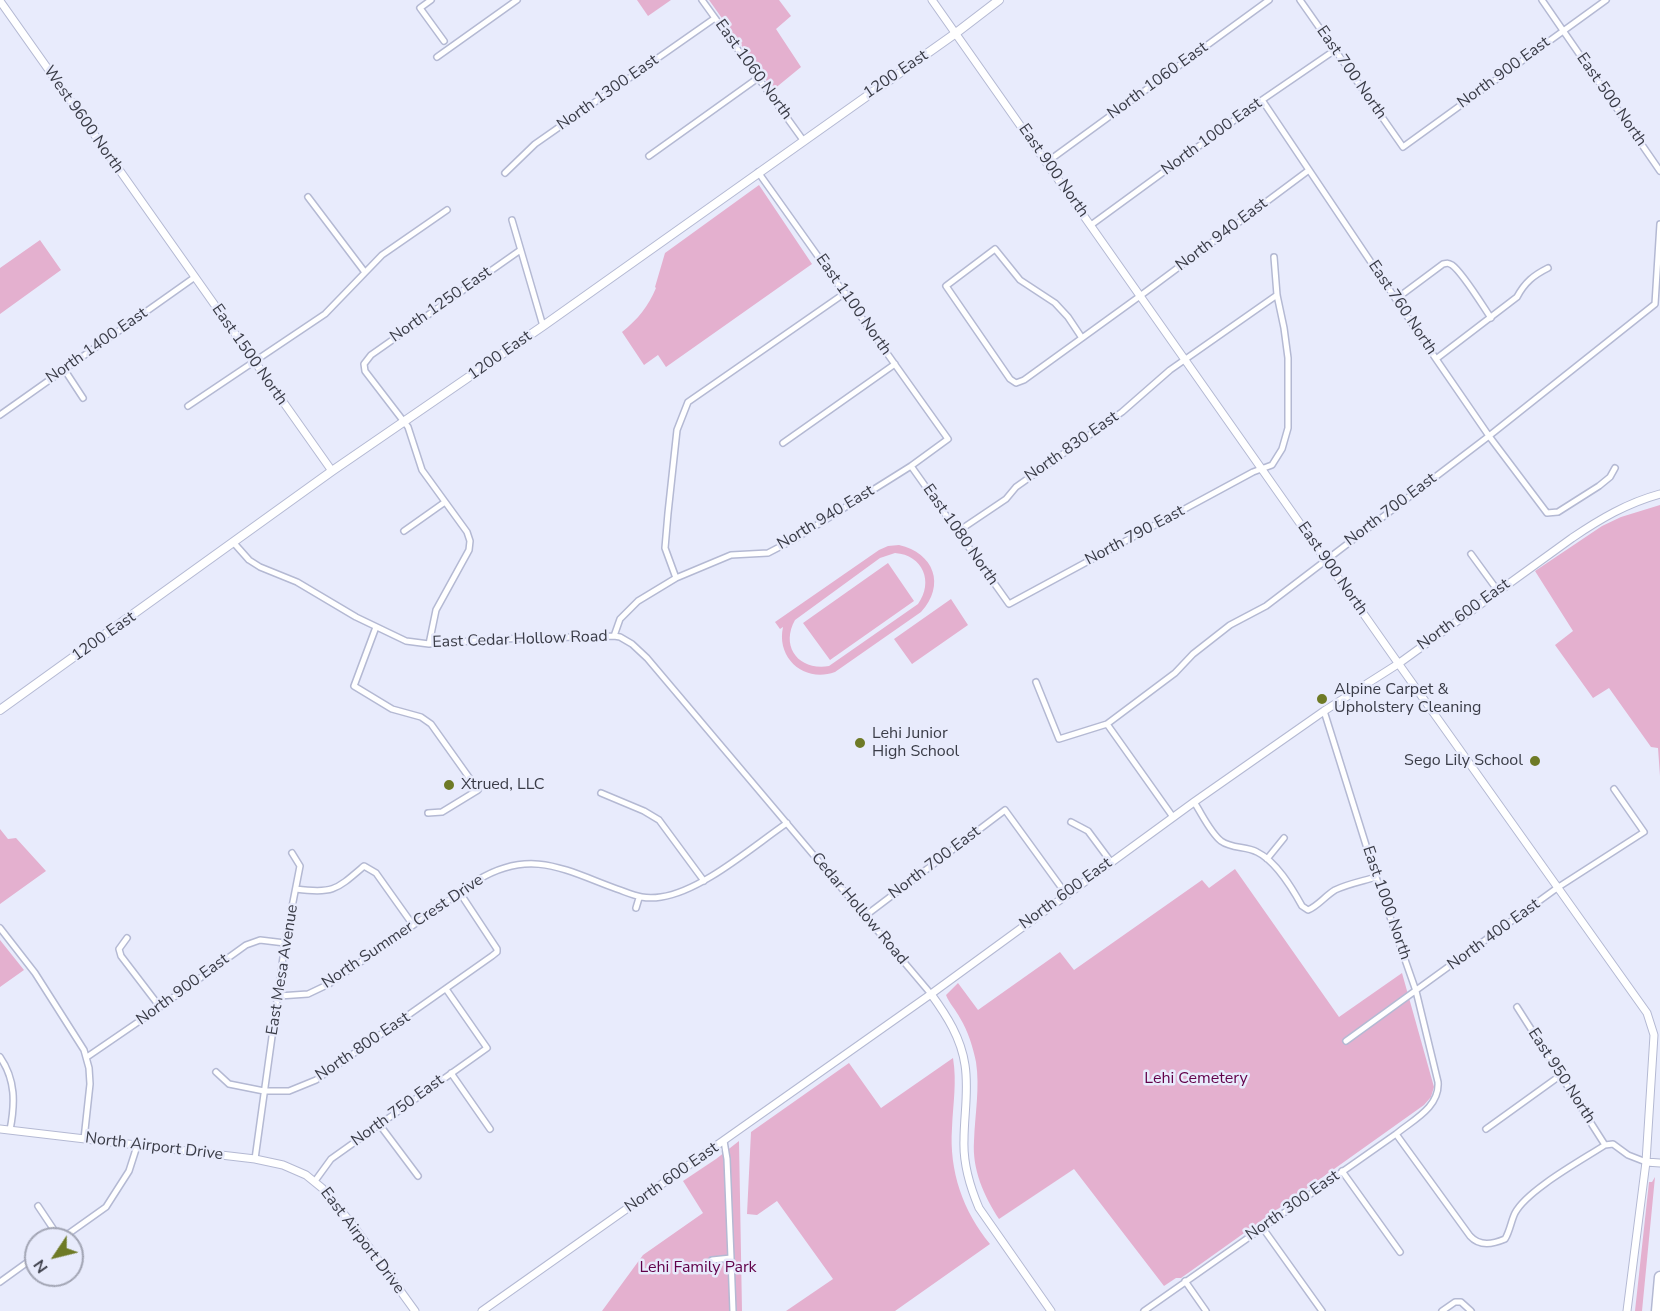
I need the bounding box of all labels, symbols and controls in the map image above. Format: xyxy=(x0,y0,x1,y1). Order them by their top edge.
street label: East 1060 North xyxy=(710,16,796,124)
street label: East 700 North xyxy=(1312,23,1390,123)
street label: North 900 East xyxy=(1454,33,1554,113)
street label: North 1060 East xyxy=(1104,38,1212,124)
street label: 1200 East xyxy=(860,47,932,103)
street label: East 500 North xyxy=(1572,50,1650,150)
street label: North 1300 East xyxy=(554,51,662,135)
street label: West 9600 North xyxy=(39,63,127,177)
street label: North 1000 East xyxy=(1158,94,1266,180)
street label: East 900 North xyxy=(1014,121,1092,221)
street label: North 940 East xyxy=(1172,194,1272,276)
street label: East 1100 North xyxy=(811,251,895,359)
street label: East 760 North xyxy=(1363,257,1441,359)
street label: North 1250 East xyxy=(387,263,495,347)
street label: East 1500 North xyxy=(207,301,291,409)
street label: North 1400 East xyxy=(43,304,151,388)
street label: 1200 East xyxy=(464,327,536,385)
street label: North 830 East xyxy=(1022,408,1122,486)
street label: North 700 East xyxy=(1341,469,1441,551)
street label: East 1080 North xyxy=(918,481,1002,589)
street label: North 940 East xyxy=(774,482,878,554)
street label: North 790 East xyxy=(1082,502,1188,570)
street label: East 900 North xyxy=(1293,519,1371,619)
street label: North 600 East xyxy=(1414,575,1514,655)
street label: 1200 East xyxy=(68,608,140,666)
street label: East Cedar Hollow Road xyxy=(432,627,608,653)
place label: Alpine Carpet & Upholstery Cleaning xyxy=(1334,680,1481,718)
marker: Alpine Carpet & Upholstery Cleaning xyxy=(1315,692,1329,706)
place label: Lehi Junior High School xyxy=(872,724,959,762)
marker: Lehi Junior High School xyxy=(853,736,867,750)
place label: Sego Lily School xyxy=(1404,751,1523,771)
marker: Sego Lily School xyxy=(1528,754,1542,768)
place label: Xtrued, LLC xyxy=(461,775,545,795)
marker: Xtrued, LLC xyxy=(442,778,456,792)
street label: North 700 East xyxy=(885,822,985,904)
street label: East 1000 North xyxy=(1358,844,1414,962)
street label: Cedar Hollow Road xyxy=(807,849,911,969)
street label: North 600 East xyxy=(1016,854,1116,934)
street label: North Summer Crest Drive xyxy=(319,871,487,993)
street label: North 400 East xyxy=(1444,895,1544,975)
street label: East Mesa Avenue xyxy=(263,903,303,1037)
street label: North 900 East xyxy=(133,950,233,1030)
street label: North 800 East xyxy=(312,1008,414,1086)
street label: East 950 North xyxy=(1523,1025,1599,1127)
park label: Lehi Cemetery xyxy=(1144,1069,1248,1089)
street label: North 750 East xyxy=(348,1071,448,1151)
street label: North Airport Drive xyxy=(84,1129,224,1165)
street label: North 600 East xyxy=(622,1139,722,1217)
street label: North 300 East xyxy=(1243,1167,1343,1245)
street label: East Airport Drive xyxy=(316,1184,408,1298)
north arrow xyxy=(24,1227,84,1287)
text: N xyxy=(28,1255,53,1277)
park label: Lehi Family Park xyxy=(639,1258,757,1278)

